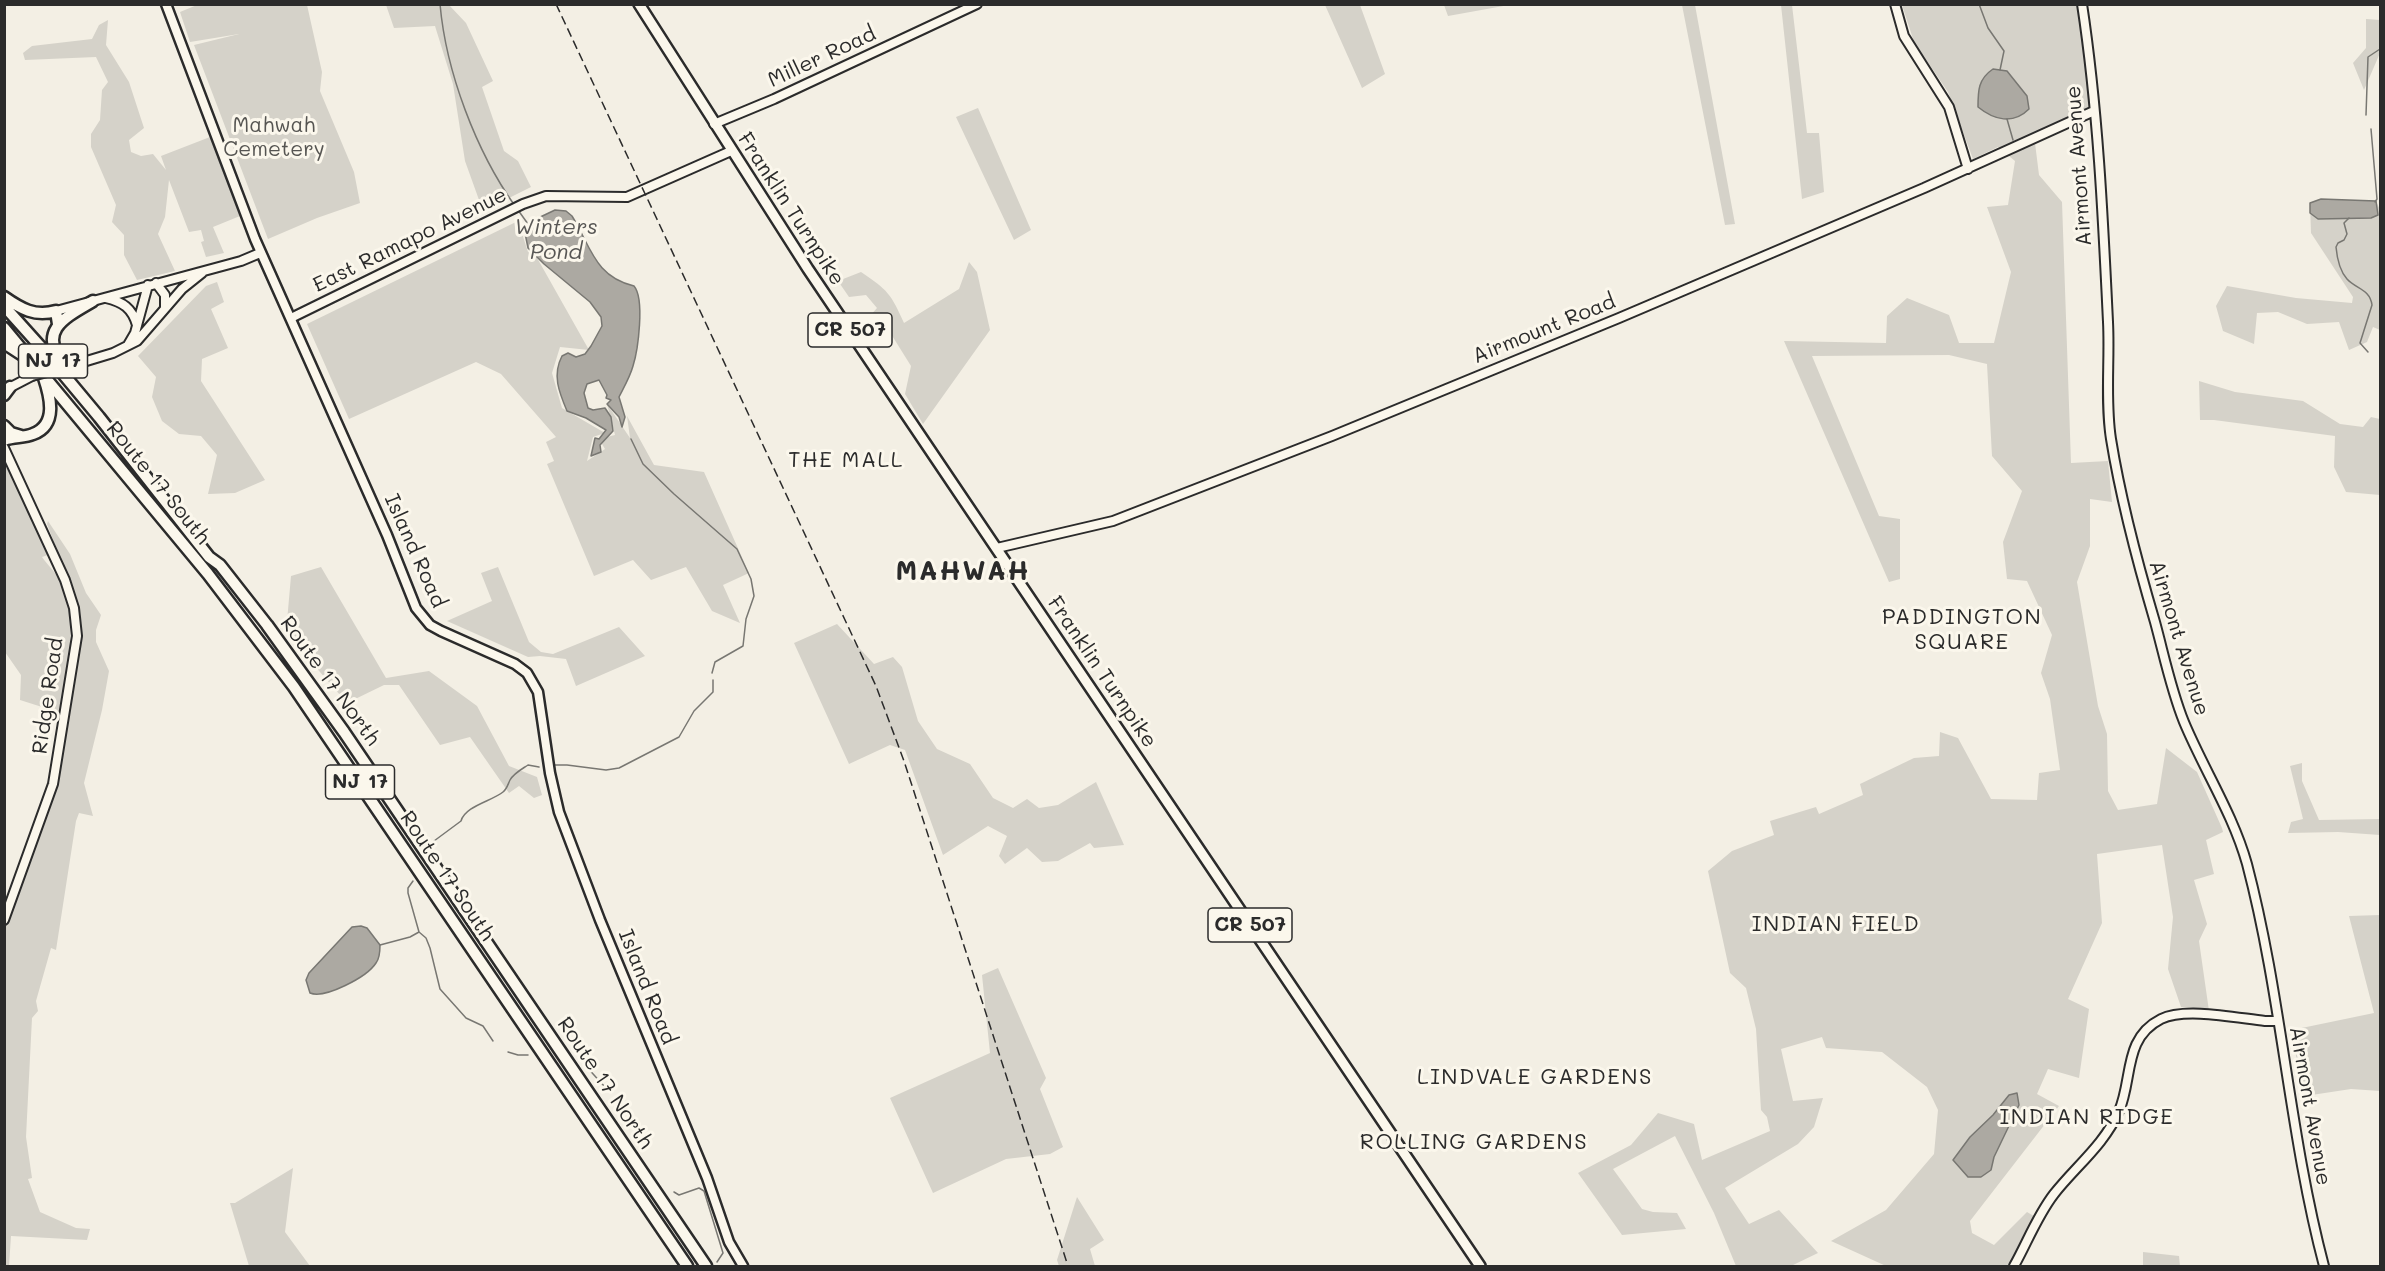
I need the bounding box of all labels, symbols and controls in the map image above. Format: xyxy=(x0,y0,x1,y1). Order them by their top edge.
street label: Miller Road xyxy=(764,21,880,93)
street label: Airmont Avenue xyxy=(2061,85,2097,247)
park label: Mahwah Cemetery xyxy=(223,113,325,163)
street label: Franklin Turnpike xyxy=(732,128,850,290)
street label: East Ramapo Avenue xyxy=(309,182,511,298)
water label: Winters Pond xyxy=(514,214,598,266)
street label: Airmount Road xyxy=(1469,289,1619,369)
road number: CR 507 xyxy=(808,313,892,347)
road number: NJ 17 xyxy=(19,344,88,378)
street label: Route 17 South xyxy=(101,416,215,550)
district label: THE MALL xyxy=(788,447,904,473)
street label: Island Road xyxy=(379,490,451,612)
district label: MAHWAH xyxy=(896,556,1030,588)
street label: Airmont Avenue xyxy=(2143,557,2215,719)
street label: Franklin Turnpike xyxy=(1042,592,1162,752)
district label: PADDINGTON SQUARE xyxy=(1882,604,2042,656)
street label: Route 17 North xyxy=(275,611,385,751)
street label: Ridge Road xyxy=(27,636,69,756)
road number: NJ 17 xyxy=(326,765,394,799)
street label: Route 17 South xyxy=(394,806,500,946)
road number: CR 507 xyxy=(1208,908,1292,942)
district label: INDIAN FIELD xyxy=(1752,911,1920,937)
street label: Island Road xyxy=(613,926,681,1048)
street label: Route 17 North xyxy=(552,1012,658,1154)
street label: Airmont Avenue xyxy=(2284,1025,2336,1187)
district label: LINDVALE GARDENS xyxy=(1417,1064,1653,1090)
district label: INDIAN RIDGE xyxy=(2000,1104,2174,1130)
district label: ROLLING GARDENS xyxy=(1360,1129,1588,1155)

